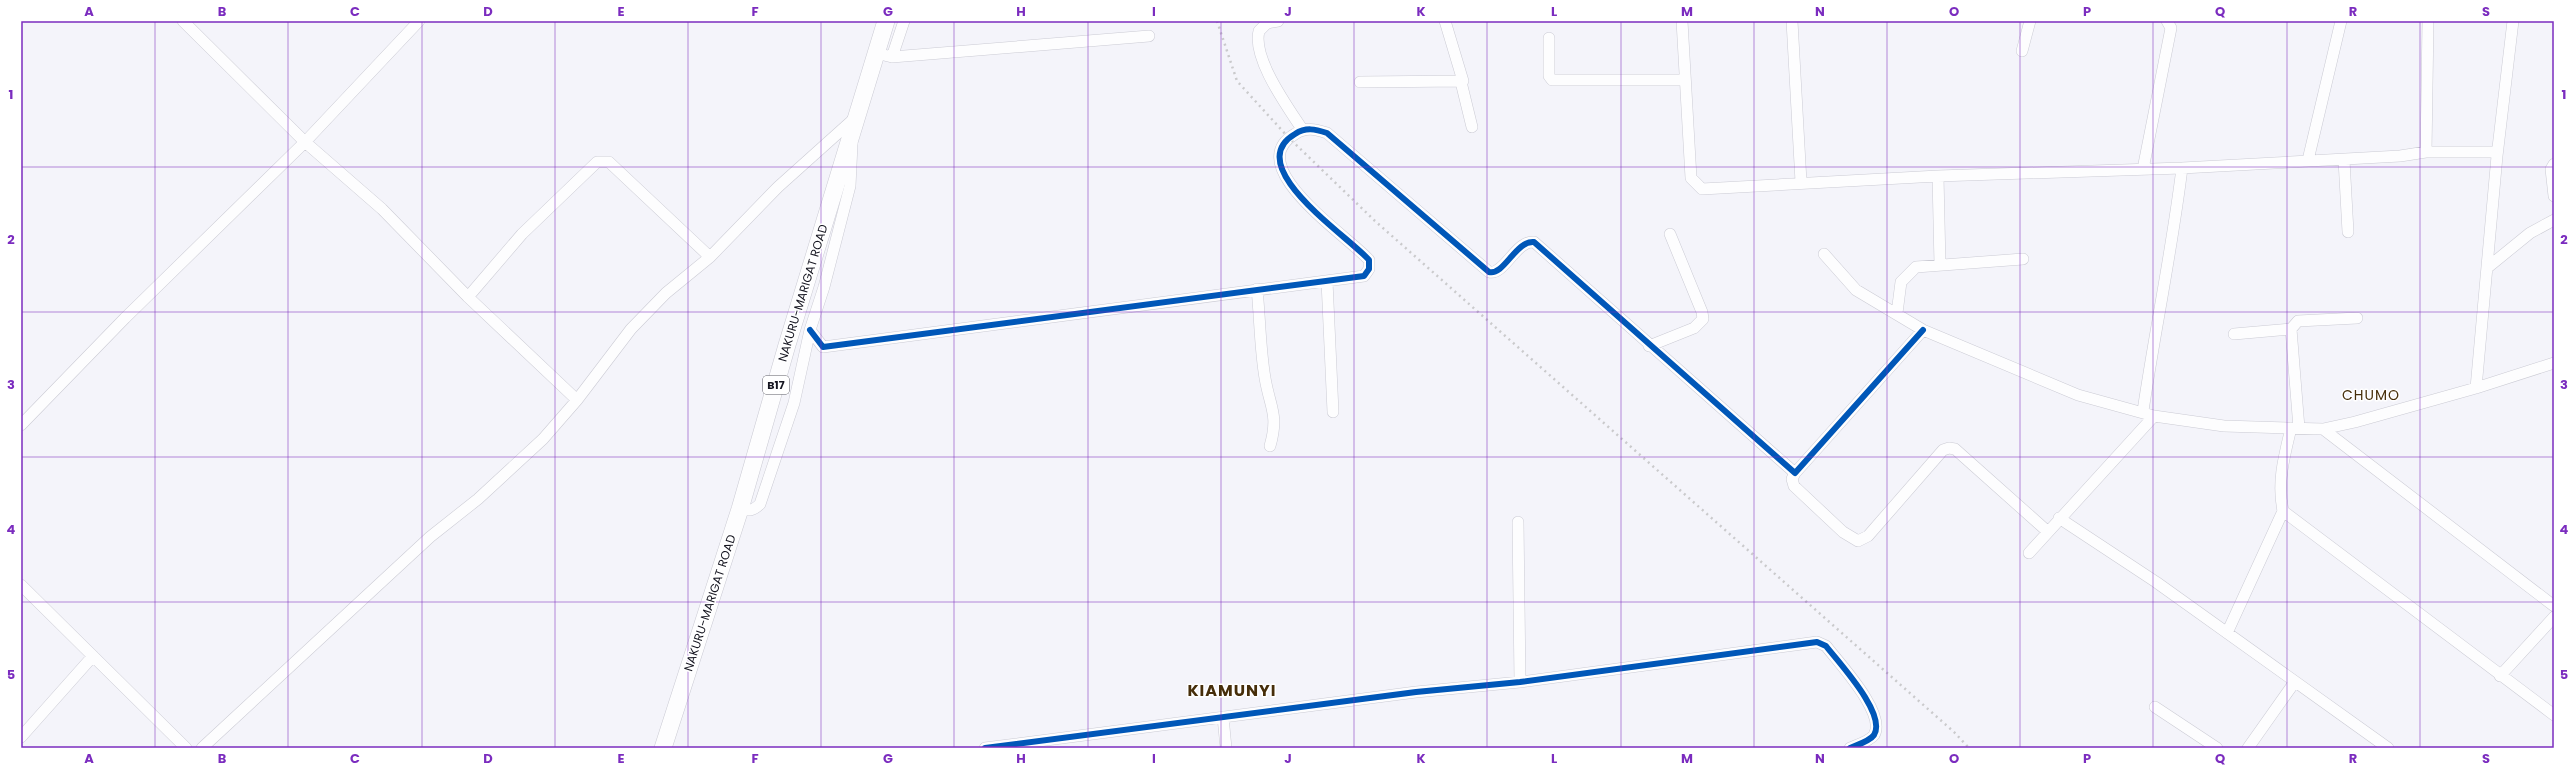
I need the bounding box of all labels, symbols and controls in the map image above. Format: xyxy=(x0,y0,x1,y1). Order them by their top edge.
text: A xyxy=(84,2,94,21)
text: B xyxy=(218,2,227,21)
text: C xyxy=(350,2,360,21)
text: D xyxy=(483,2,493,21)
text: E xyxy=(617,2,625,21)
text: F xyxy=(751,2,759,21)
text: G xyxy=(883,2,893,21)
text: H xyxy=(1016,2,1026,21)
text: I xyxy=(1152,2,1156,21)
text: J xyxy=(1284,2,1292,21)
text: K xyxy=(1416,2,1426,21)
text: L xyxy=(1551,2,1557,21)
text: M xyxy=(1681,2,1693,21)
text: N xyxy=(1815,2,1825,21)
text: O xyxy=(1949,2,1959,21)
text: P xyxy=(2083,2,2091,21)
text: Q xyxy=(2215,2,2225,21)
text: R xyxy=(2349,2,2357,21)
text: S xyxy=(2482,2,2490,21)
text: 1 xyxy=(9,85,13,104)
text: 1 xyxy=(2562,85,2566,104)
street label: NAKURU-MARIGAT ROAD xyxy=(774,222,832,364)
text: 2 xyxy=(7,230,15,249)
text: 2 xyxy=(2560,230,2568,249)
text: 3 xyxy=(7,375,15,394)
text: 3 xyxy=(2560,375,2568,394)
road number: B17 xyxy=(763,376,789,394)
district label: CHUMO xyxy=(2342,385,2400,405)
text: 4 xyxy=(7,520,16,539)
text: 4 xyxy=(2560,520,2569,539)
street label: NAKURU-MARIGAT ROAD xyxy=(679,532,740,673)
text: 5 xyxy=(7,665,15,684)
text: 5 xyxy=(2560,665,2568,684)
district label: KIAMUNYI xyxy=(1187,679,1277,702)
text: A xyxy=(84,749,94,768)
text: B xyxy=(218,749,227,768)
text: C xyxy=(350,749,360,768)
text: D xyxy=(483,749,493,768)
text: E xyxy=(617,749,625,768)
text: F xyxy=(751,749,759,768)
text: G xyxy=(883,749,893,768)
text: H xyxy=(1016,749,1026,768)
text: I xyxy=(1152,749,1156,768)
text: J xyxy=(1284,749,1292,768)
text: K xyxy=(1416,749,1426,768)
text: L xyxy=(1551,749,1557,768)
text: M xyxy=(1681,749,1693,768)
text: N xyxy=(1815,749,1825,768)
text: O xyxy=(1949,749,1959,768)
text: P xyxy=(2083,749,2091,768)
text: Q xyxy=(2215,749,2225,768)
text: R xyxy=(2349,749,2357,768)
text: S xyxy=(2482,749,2490,768)

